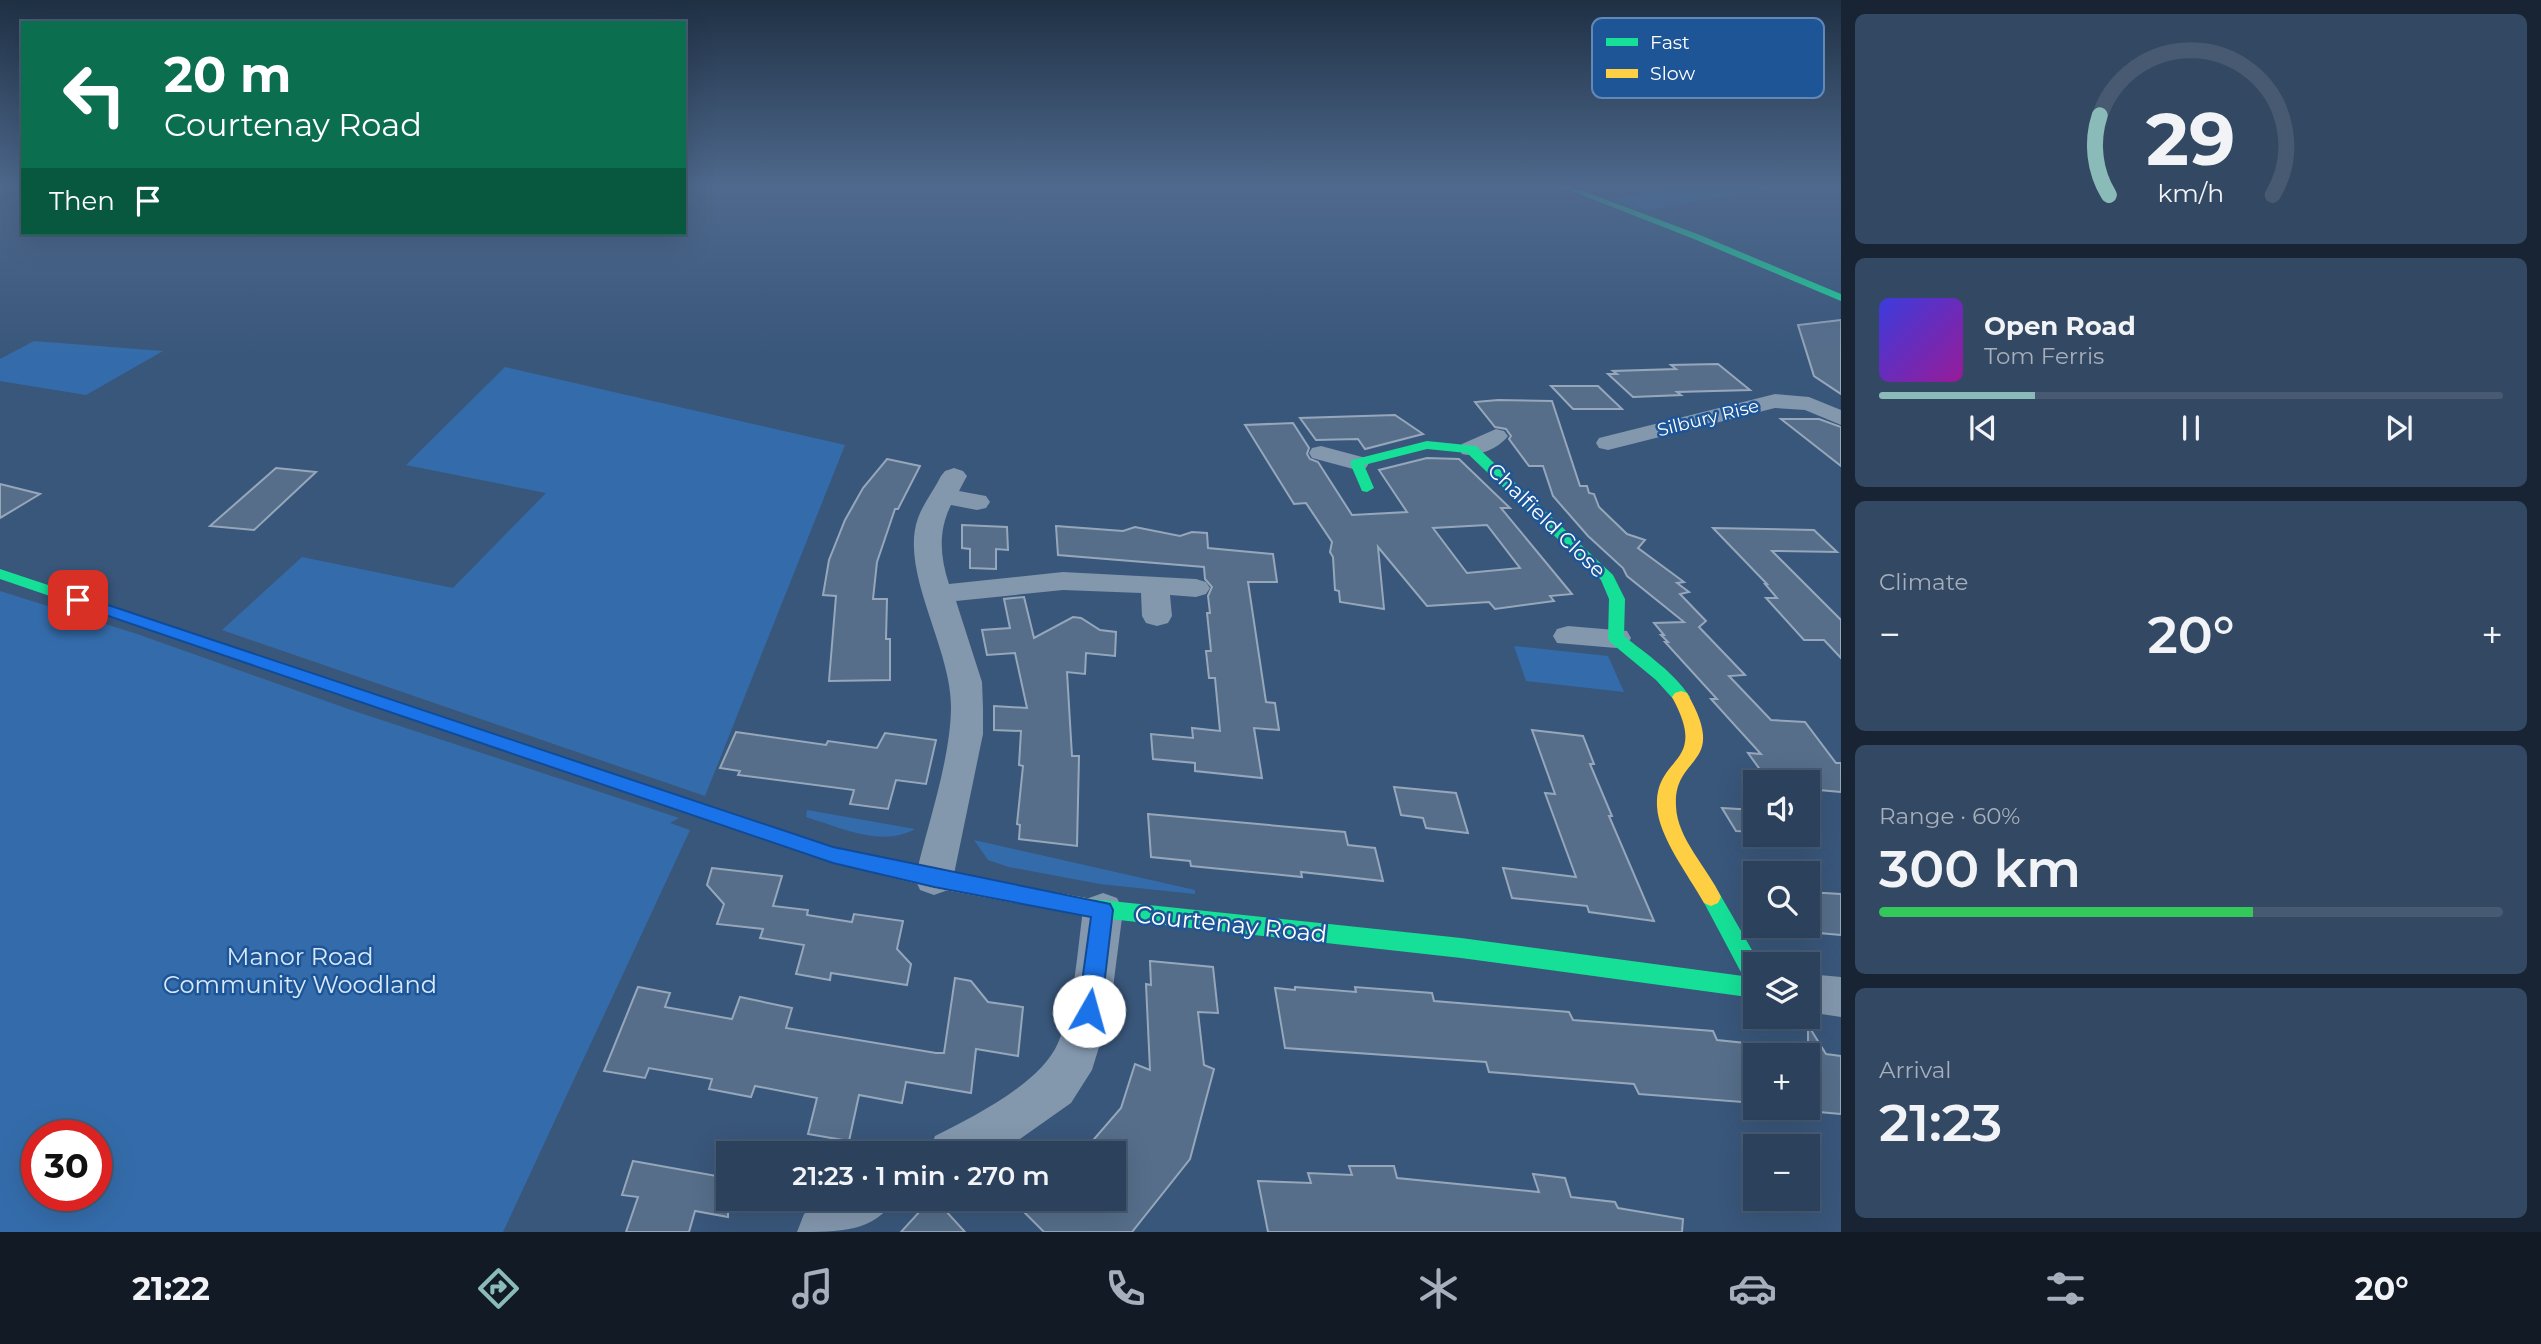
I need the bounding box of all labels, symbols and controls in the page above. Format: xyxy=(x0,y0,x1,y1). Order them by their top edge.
legend xyxy=(1592,18,1824,98)
text: Fast xyxy=(1650,31,1690,54)
text: 20 m xyxy=(164,45,291,104)
icon: left xyxy=(49,49,140,140)
text: Slow xyxy=(1650,62,1695,85)
text: 29 xyxy=(2146,95,2236,183)
text: Courtenay Road xyxy=(164,105,422,144)
text: km/h xyxy=(2158,178,2224,208)
icon: arrive xyxy=(129,182,167,220)
text: Then xyxy=(49,185,115,217)
text: Open Road xyxy=(1984,310,2136,342)
text: Tom Ferris xyxy=(1984,342,2104,370)
street label: Silbury Rise xyxy=(1655,395,1761,441)
icon: previous xyxy=(1964,409,2002,447)
icon: pause xyxy=(2172,409,2210,447)
icon: next xyxy=(2380,409,2418,447)
street label: Chalfield Close xyxy=(1483,457,1611,583)
text: Climate xyxy=(1879,568,1968,596)
pin xyxy=(48,570,108,630)
icon: arrive xyxy=(59,581,97,619)
text: 20° xyxy=(2147,603,2235,666)
text: − xyxy=(1879,611,1901,658)
text: + xyxy=(2481,611,2503,658)
map controls xyxy=(1743,770,1820,1211)
button: sound xyxy=(1743,770,1820,847)
text: Range · 60% xyxy=(1879,802,2020,830)
text: 300 km xyxy=(1879,837,2081,900)
button: search xyxy=(1743,861,1820,938)
street label: Courtenay Road xyxy=(1133,899,1329,949)
park label: Manor Road Community Woodland xyxy=(163,942,437,999)
button: layers xyxy=(1743,952,1820,1029)
position arrow xyxy=(1052,974,1126,1048)
button: + xyxy=(1743,1043,1820,1120)
text: Arrival xyxy=(1879,1056,1952,1084)
text: 21:23 xyxy=(1879,1091,2002,1154)
speed limit sign: 30 xyxy=(21,1120,112,1211)
button: − xyxy=(1743,1134,1820,1211)
text: 21:23 · 1 min · 270 m xyxy=(792,1160,1050,1192)
icon: directions xyxy=(474,1264,523,1313)
icon: music xyxy=(788,1264,837,1313)
icon: phone xyxy=(1101,1264,1150,1313)
icon: climate xyxy=(1414,1264,1463,1313)
icon: car xyxy=(1728,1264,1777,1313)
icon: filters xyxy=(2041,1264,2090,1313)
text: 21:22 xyxy=(132,1269,210,1308)
text: 20° xyxy=(2355,1269,2409,1308)

